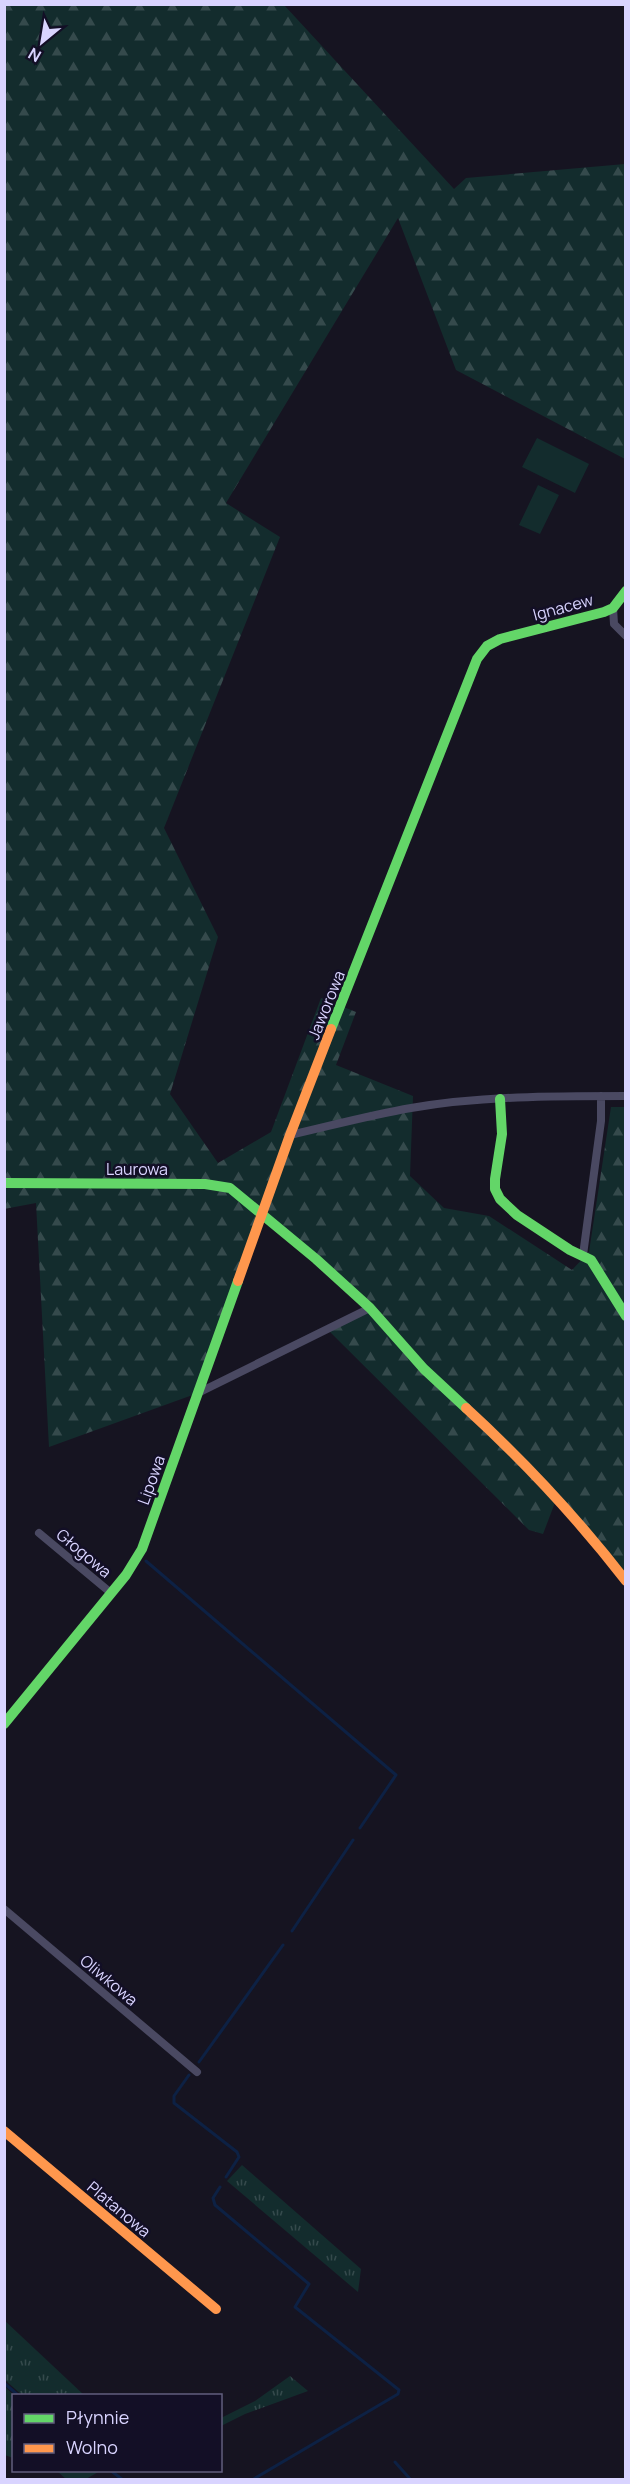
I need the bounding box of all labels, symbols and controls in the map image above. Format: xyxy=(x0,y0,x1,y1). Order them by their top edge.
north arrow xyxy=(12,12,72,72)
text: N xyxy=(24,43,45,67)
street label: Ignacew xyxy=(530,588,596,626)
street label: Jaworowa xyxy=(302,967,350,1043)
street label: Laurowa xyxy=(106,1158,168,1180)
street label: Lipowa xyxy=(132,1452,170,1508)
street label: Głogowa xyxy=(52,1523,116,1583)
street label: Oliwkowa xyxy=(76,1949,142,2011)
street label: Platanowa xyxy=(82,2176,156,2242)
legend xyxy=(12,2394,222,2472)
text: Płynnie xyxy=(66,2405,129,2429)
text: Wolno xyxy=(66,2435,118,2459)

